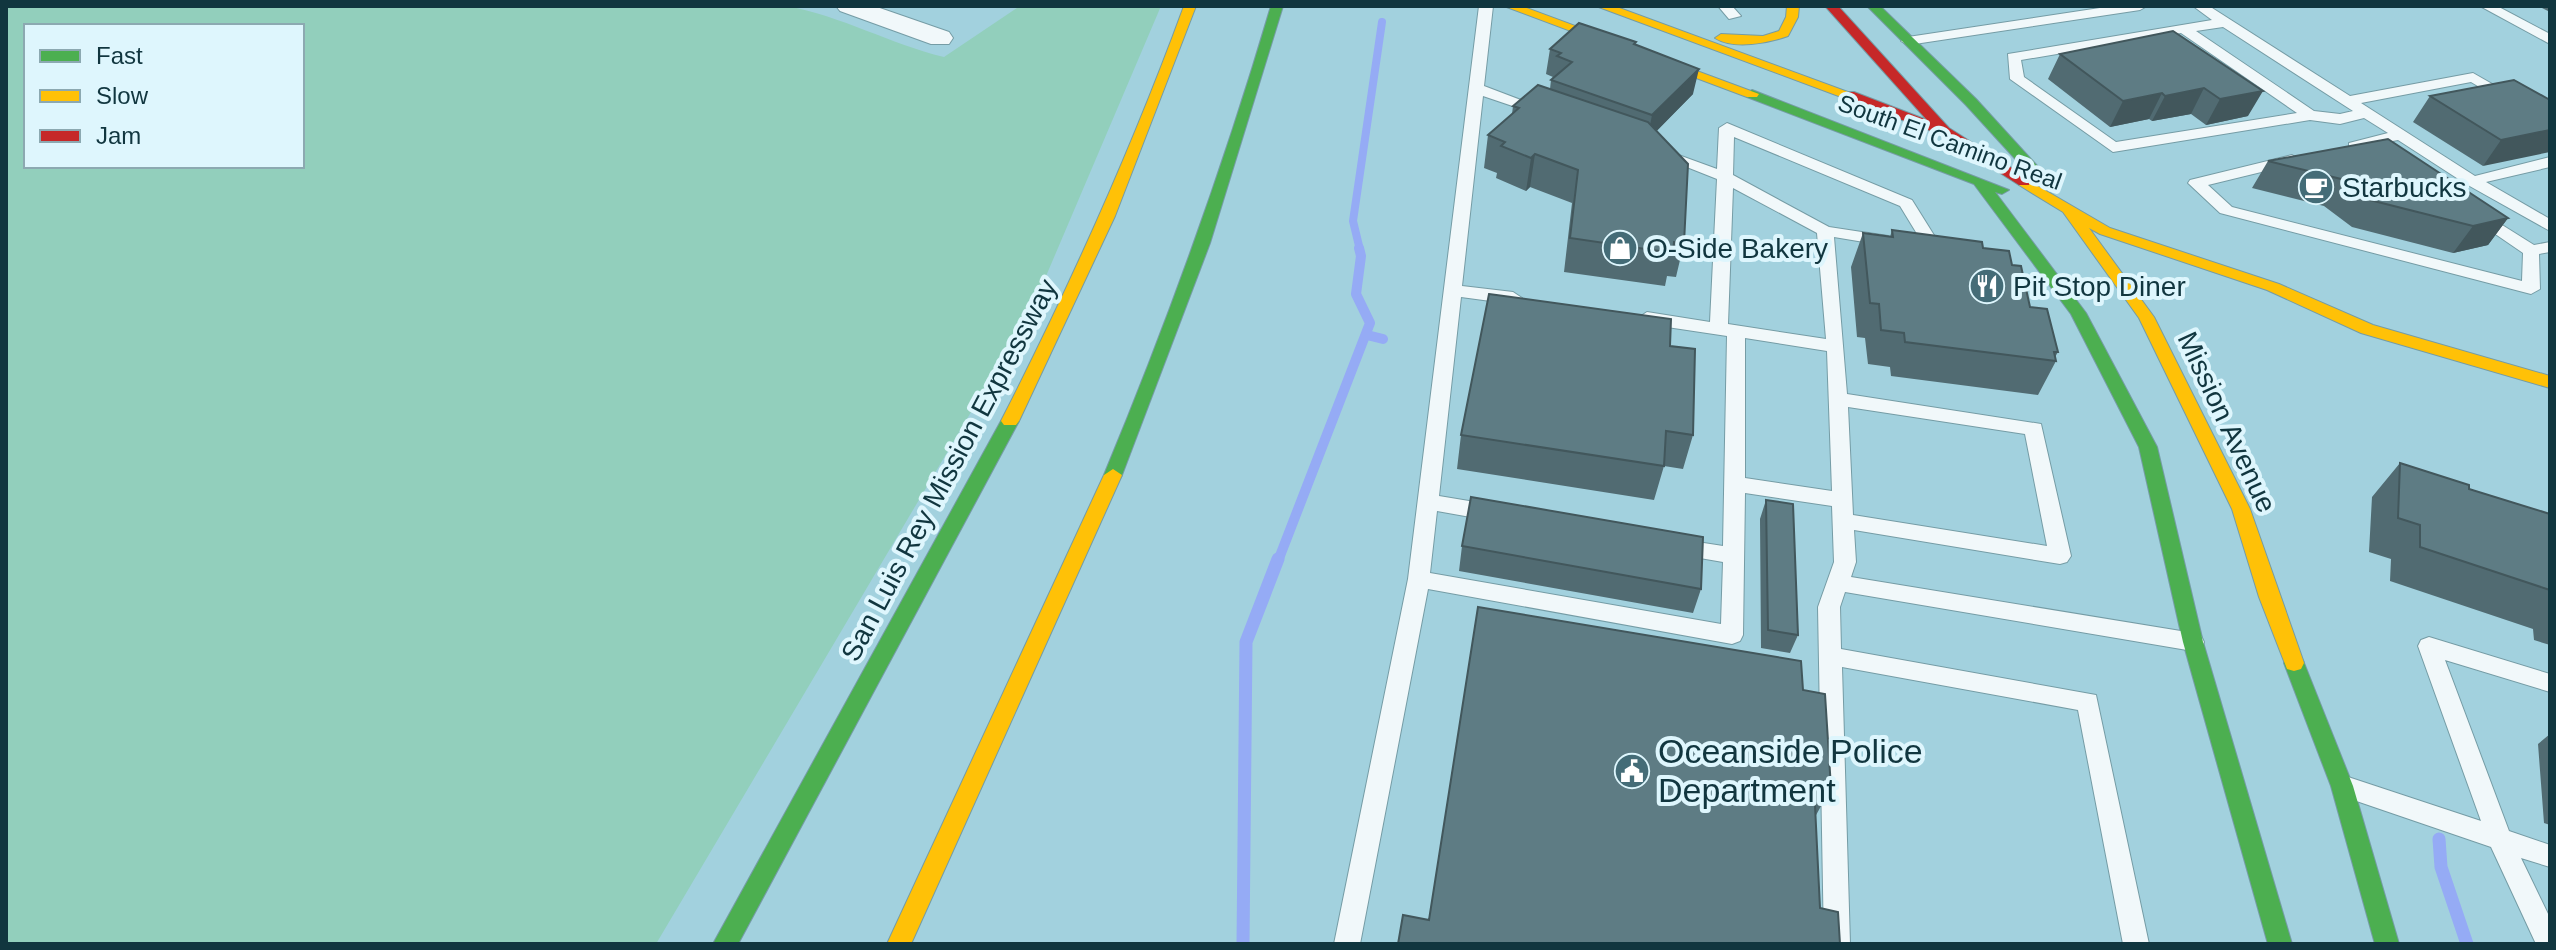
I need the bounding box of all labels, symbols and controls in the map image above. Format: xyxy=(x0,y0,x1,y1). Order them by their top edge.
legend xyxy=(24,24,304,168)
text: Fast xyxy=(96,42,143,69)
text: Slow xyxy=(96,82,149,109)
street label: South El Camino Real xyxy=(1834,89,2066,195)
text: Jam xyxy=(96,122,141,149)
cafe icon: Starbucks xyxy=(2297,168,2335,206)
place label: Starbucks xyxy=(2342,172,2467,203)
shop icon: O-Side Bakery xyxy=(1601,229,1639,267)
place label: O-Side Bakery xyxy=(1646,233,1828,264)
restaurant icon: Pit Stop Diner xyxy=(1968,267,2006,305)
place label: Pit Stop Diner xyxy=(2013,271,2186,302)
street label: San Luis Rey Mission Expressway xyxy=(835,274,1063,666)
street label: Mission Avenue xyxy=(2172,327,2282,517)
place label: Oceanside Police Department xyxy=(1658,732,1923,809)
public building icon: Oceanside Police Department xyxy=(1613,752,1651,790)

